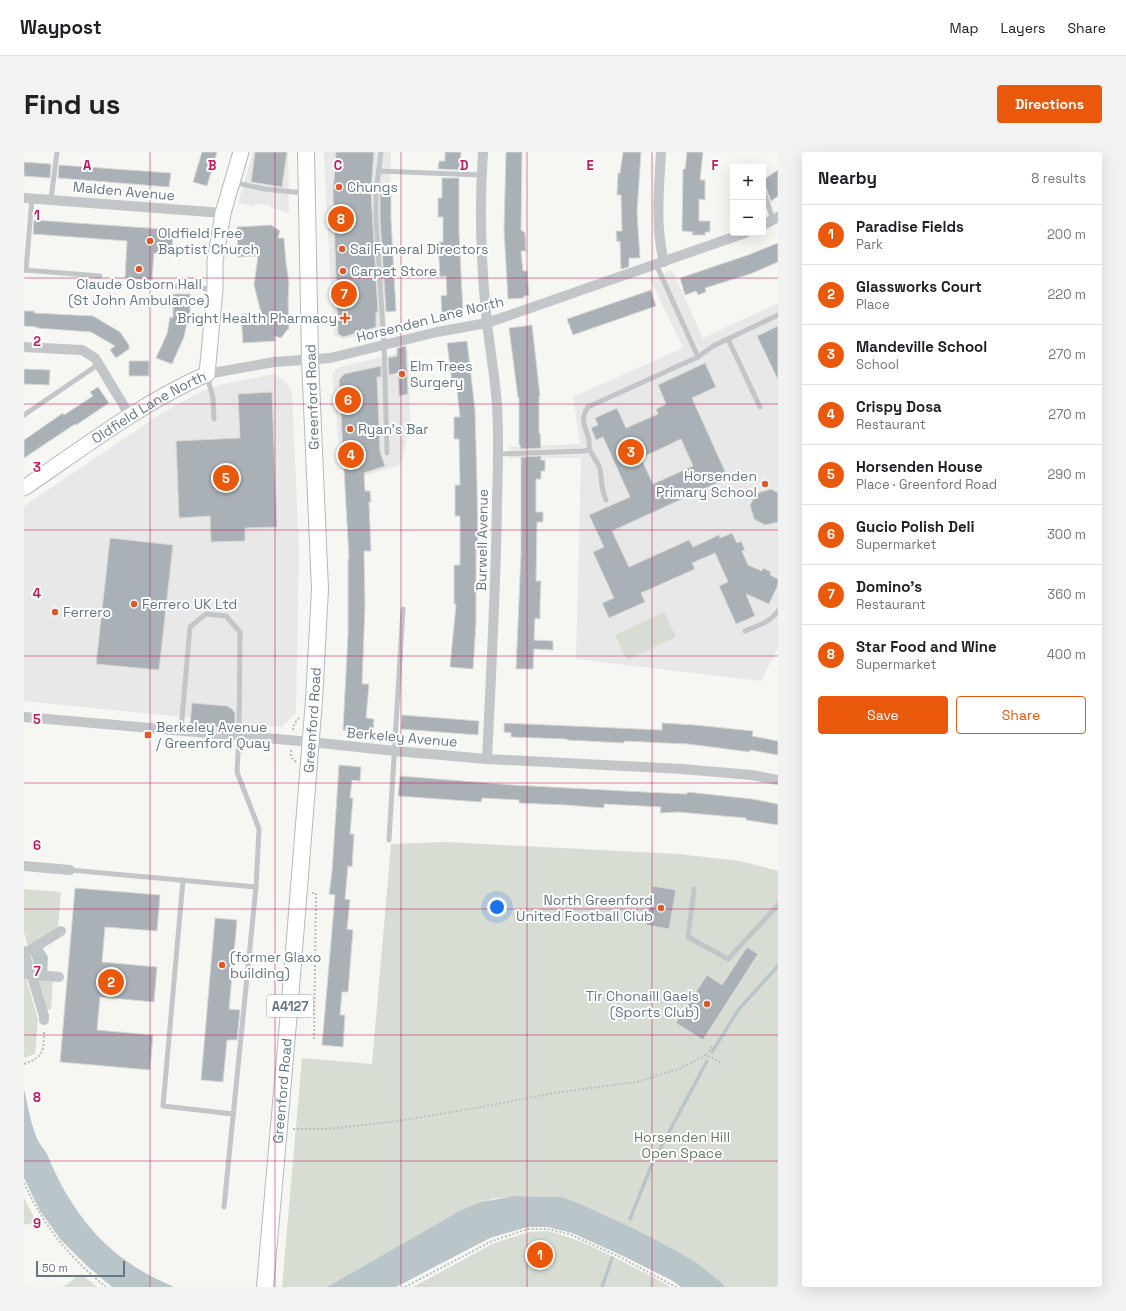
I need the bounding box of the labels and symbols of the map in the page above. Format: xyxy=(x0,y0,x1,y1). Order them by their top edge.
text: A xyxy=(83,157,92,174)
text: B xyxy=(208,157,217,174)
text: C xyxy=(334,157,342,174)
text: D xyxy=(460,157,469,174)
text: E xyxy=(586,157,594,174)
text: F xyxy=(712,157,719,174)
street label: Malden Avenue xyxy=(72,178,176,204)
place label: Chungs xyxy=(347,178,398,196)
marker: Chungs xyxy=(334,182,344,192)
pin: 8 xyxy=(328,204,354,234)
text: 1 xyxy=(34,207,40,224)
place label: Oldfield Free Baptist Church xyxy=(158,224,259,258)
marker: Oldfield Free Baptist Church xyxy=(145,236,155,246)
place label: Sai Funeral Directors xyxy=(350,240,488,258)
marker: Sai Funeral Directors xyxy=(337,244,347,254)
place label: Carpet Store xyxy=(351,262,437,280)
marker: Claude Osborn Hall (St John Ambulance) xyxy=(134,264,144,274)
marker: Carpet Store xyxy=(338,266,348,276)
place label: Claude Osborn Hall (St John Ambulance) xyxy=(68,275,210,309)
pin: 7 xyxy=(331,279,357,309)
street label: Horsenden Lane North xyxy=(355,292,505,346)
place label: Bright Health Pharmacy xyxy=(177,309,337,327)
marker: Bright Health Pharmacy xyxy=(340,313,350,323)
text: 2 xyxy=(33,333,41,350)
street label: Greenford Road xyxy=(301,344,323,450)
place label: Elm Trees Surgery xyxy=(410,357,473,391)
street label: Oldfield Lane North xyxy=(88,367,209,448)
marker: Elm Trees Surgery xyxy=(397,369,407,379)
pin: 6 xyxy=(335,385,361,415)
place label: Ryan's Bar xyxy=(358,420,429,438)
marker: Ryan's Bar xyxy=(345,424,355,434)
pin: 3 xyxy=(618,437,644,467)
pin: 4 xyxy=(338,440,364,470)
text: 3 xyxy=(33,459,41,476)
pin: 5 xyxy=(213,463,239,493)
place label: Horsenden Primary School xyxy=(656,467,757,501)
marker: Horsenden Primary School xyxy=(760,479,770,489)
street label: Burwell Avenue xyxy=(472,489,492,591)
text: 4 xyxy=(33,585,41,602)
place label: Ferrero UK Ltd xyxy=(142,595,237,613)
marker: Ferrero UK Ltd xyxy=(129,599,139,609)
place label: Ferrero xyxy=(63,603,111,621)
marker: Ferrero xyxy=(50,607,60,617)
street label: Greenford Road xyxy=(299,667,325,773)
text: 5 xyxy=(33,711,41,728)
place label: Berkeley Avenue / Greenford Quay xyxy=(156,718,271,752)
street label: Berkeley Avenue xyxy=(346,723,458,751)
marker: Berkeley Avenue / Greenford Quay xyxy=(143,730,153,740)
text: 6 xyxy=(33,837,41,854)
place label: North Greenford United Football Club xyxy=(516,891,653,925)
your location xyxy=(487,897,507,917)
marker: North Greenford United Football Club xyxy=(656,903,666,913)
place label: (former Glaxo building) xyxy=(230,948,321,982)
marker: (former Glaxo building) xyxy=(217,960,227,970)
text: 7 xyxy=(33,963,41,980)
pin: 2 xyxy=(98,967,124,997)
place label: Tir Chonaill Gaels (Sports Club) xyxy=(586,987,699,1021)
road number: A4127 xyxy=(267,995,313,1017)
marker: Tir Chonaill Gaels (Sports Club) xyxy=(702,999,712,1009)
street label: Greenford Road xyxy=(269,1037,296,1144)
text: 8 xyxy=(33,1089,41,1106)
park label: Horsenden Hill Open Space xyxy=(634,1128,730,1162)
text: 9 xyxy=(33,1215,41,1232)
pin: 1 xyxy=(527,1240,553,1270)
scale bar xyxy=(36,1259,125,1278)

